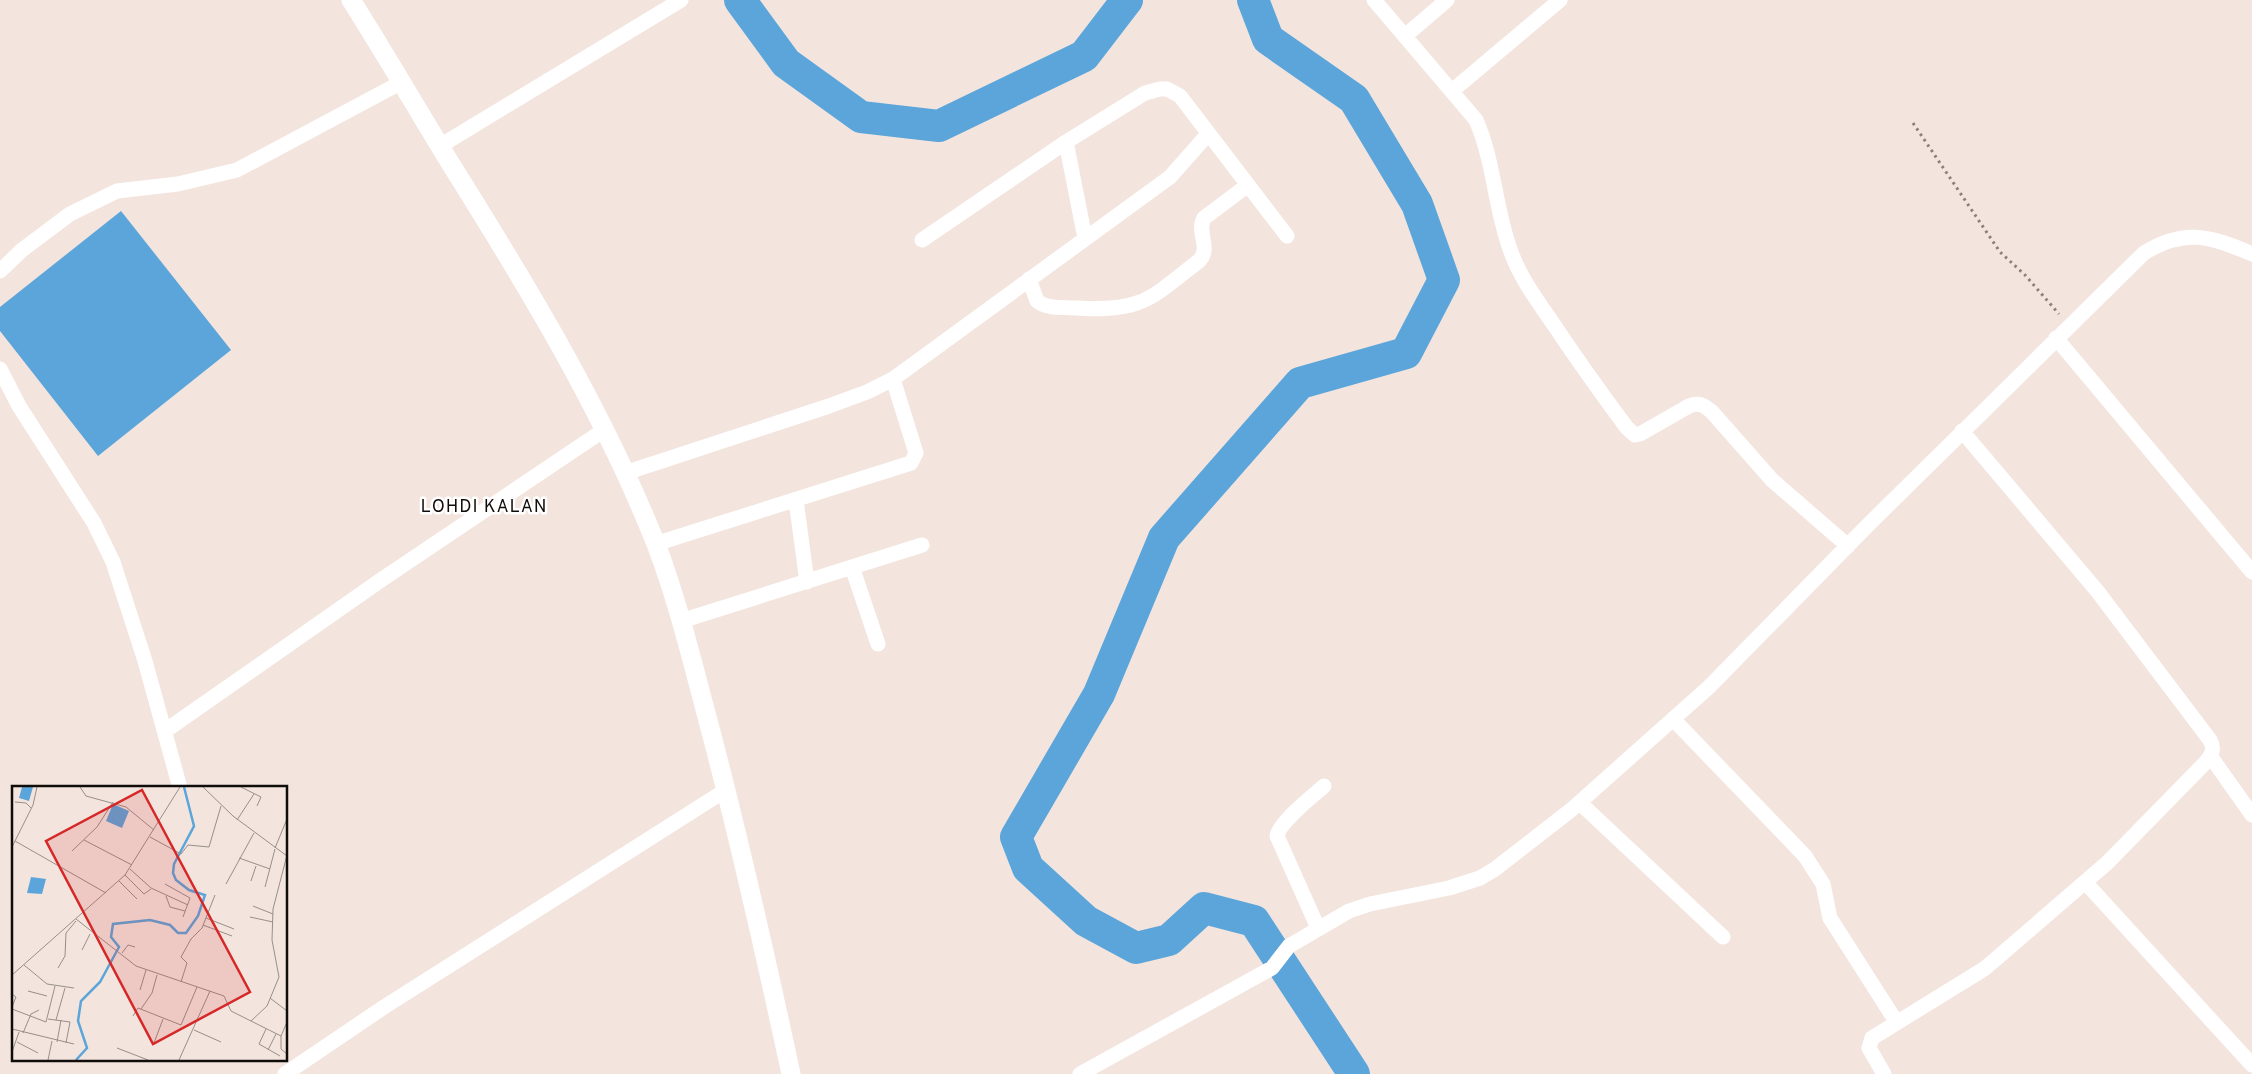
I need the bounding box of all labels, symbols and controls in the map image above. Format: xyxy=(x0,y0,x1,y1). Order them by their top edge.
district label: LOHDI KALAN xyxy=(421,496,547,519)
inset map xyxy=(12,786,288,1062)

